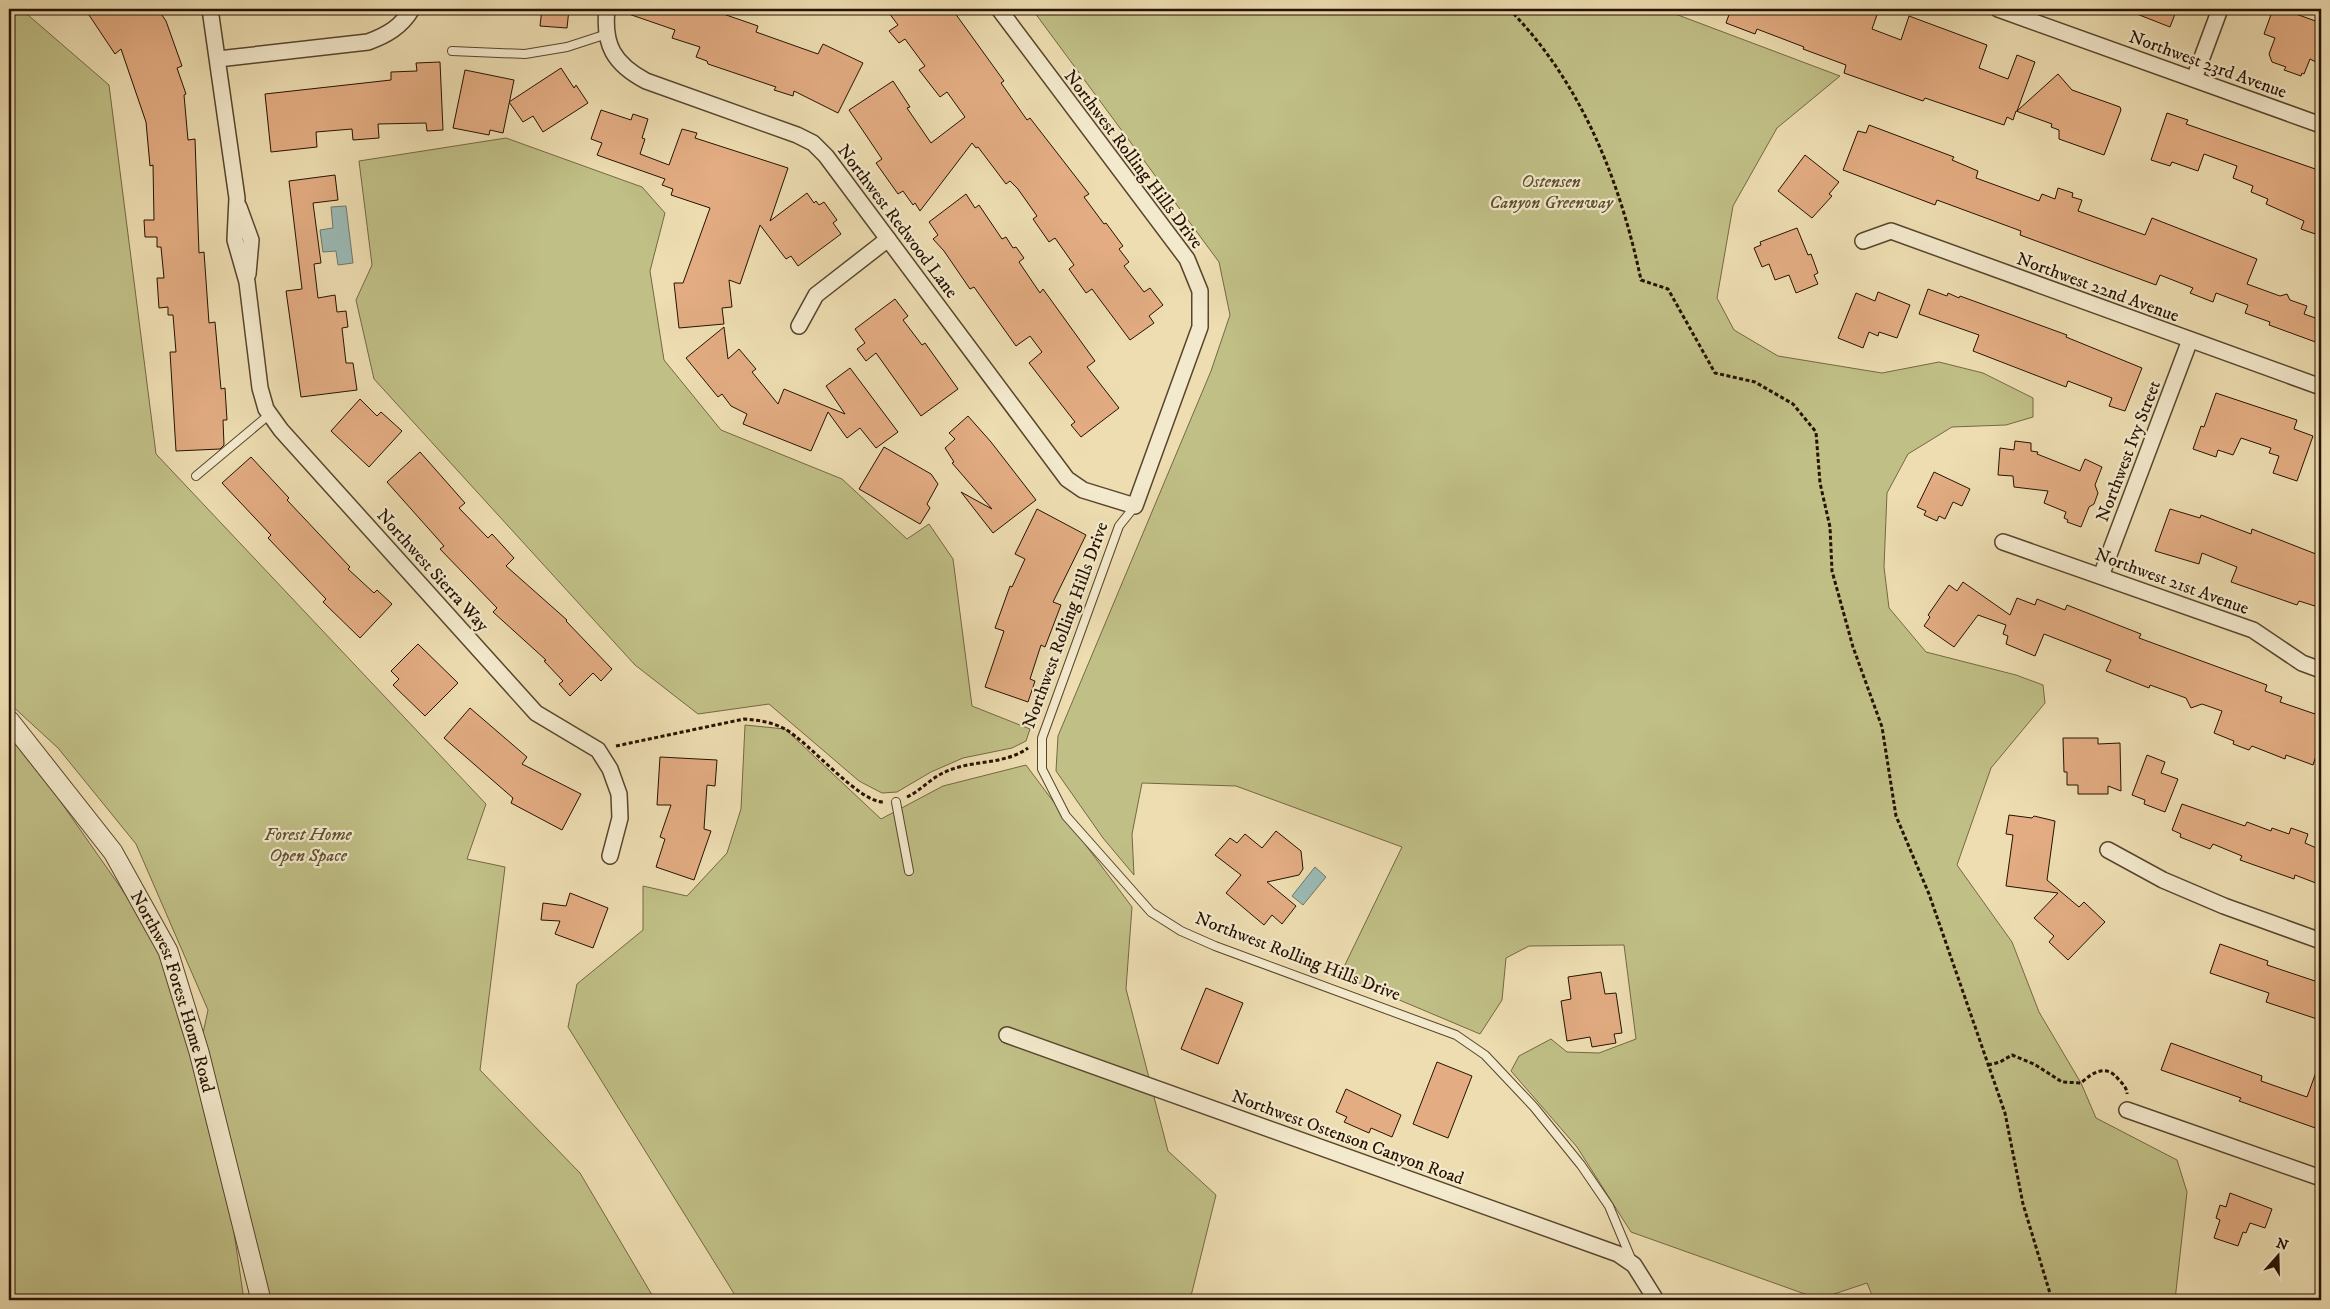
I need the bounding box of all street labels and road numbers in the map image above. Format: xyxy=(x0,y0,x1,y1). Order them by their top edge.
street label: Northwest 23rd Avenue xyxy=(2126,26,2290,104)
street label: Northwest Rolling Hills Drive xyxy=(1059,66,1208,253)
street label: Northwest Redwood Lane xyxy=(832,140,962,303)
street label: Northwest 22nd Avenue xyxy=(2013,248,2182,328)
street label: Northwest Ivy Street xyxy=(2092,377,2166,525)
street label: Northwest Sierra Way xyxy=(371,505,493,637)
street label: Northwest Rolling Hills Drive xyxy=(1018,519,1114,732)
street label: Northwest 21st Avenue xyxy=(2092,544,2252,620)
street label: Northwest Forest Home Road xyxy=(125,887,219,1095)
street label: Northwest Rolling Hills Drive xyxy=(1192,908,1403,1006)
street label: Northwest Ostenson Canyon Road xyxy=(1229,1086,1467,1190)

